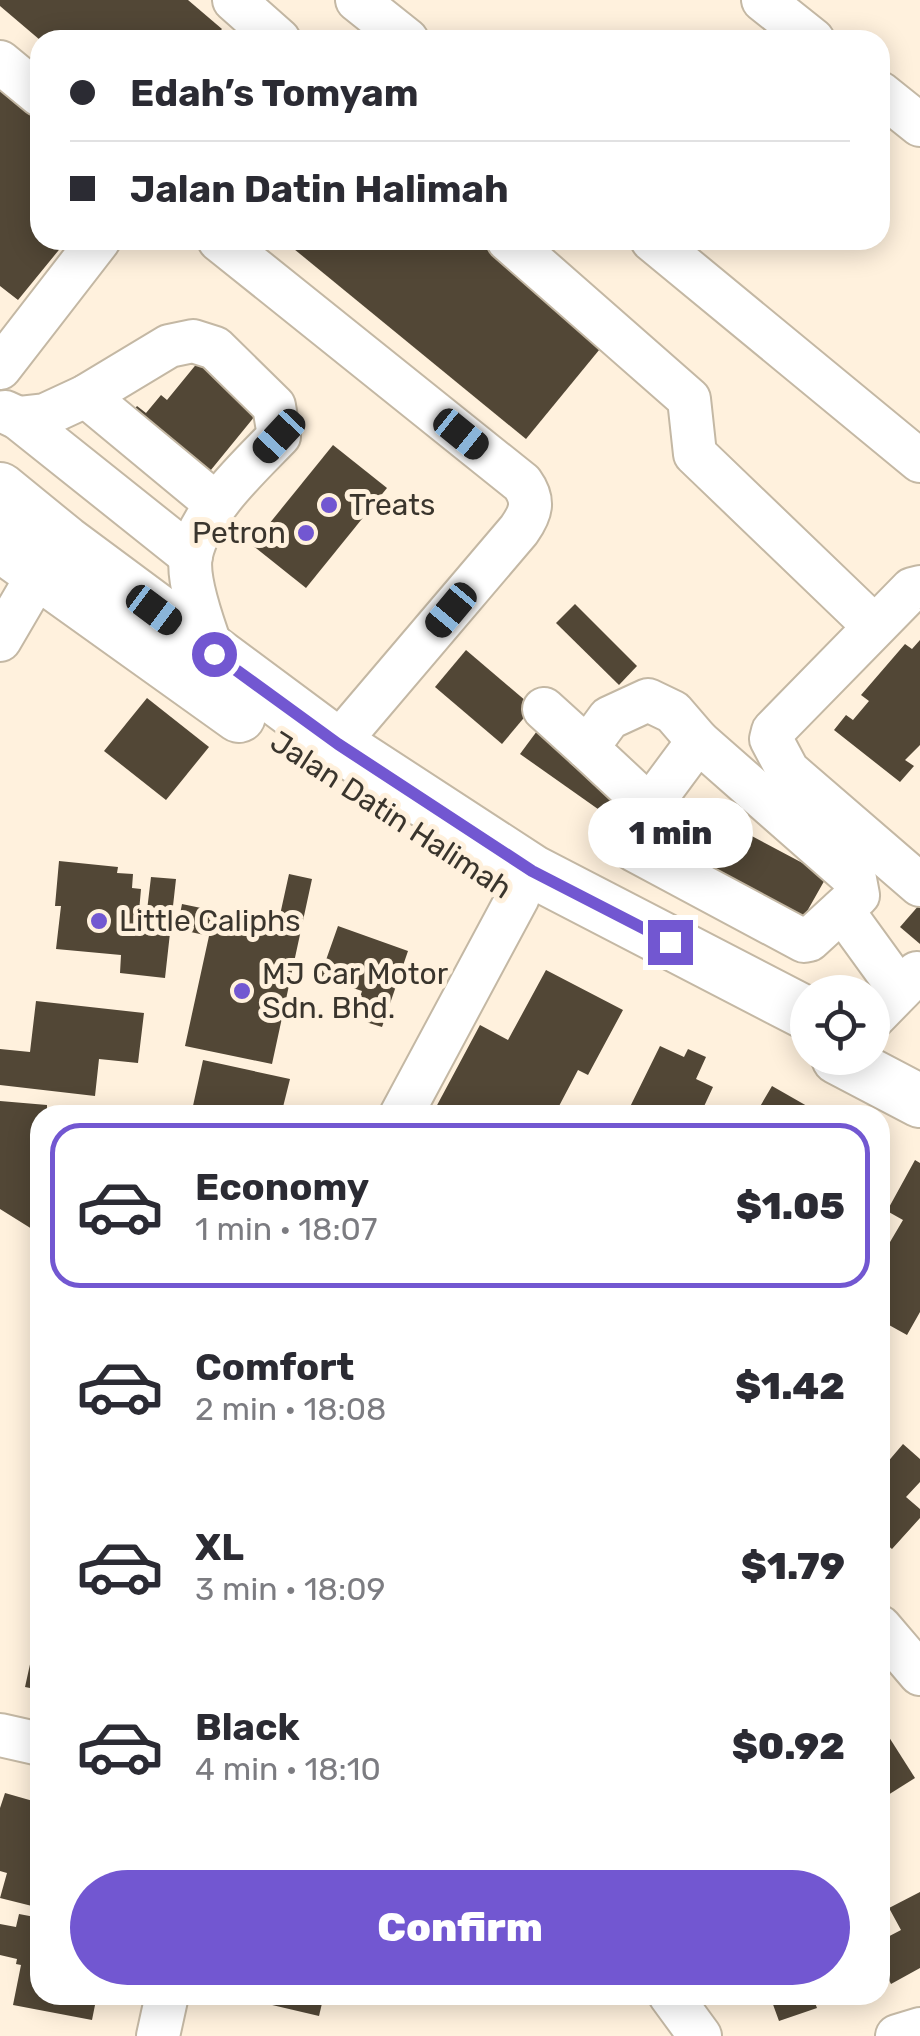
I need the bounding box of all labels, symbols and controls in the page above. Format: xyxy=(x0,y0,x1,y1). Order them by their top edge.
text: Edah’s Tomyam xyxy=(130,70,419,116)
text: Jalan Datin Halimah xyxy=(130,166,509,212)
car xyxy=(428,403,494,465)
car xyxy=(248,404,310,468)
place label: Treats xyxy=(349,487,435,523)
marker: Treats xyxy=(318,494,340,516)
place label: Petron xyxy=(192,515,286,551)
marker: Petron xyxy=(295,522,317,544)
car xyxy=(420,577,482,643)
car xyxy=(121,580,187,640)
route start xyxy=(192,632,237,677)
street label: Jalan Datin Halimah xyxy=(264,724,518,906)
callout: 1 min xyxy=(588,797,752,867)
text: 1 min xyxy=(629,814,712,852)
place label: Little Caliphs xyxy=(119,903,301,939)
marker: Little Caliphs xyxy=(88,910,110,932)
route end xyxy=(648,920,693,965)
place label: MJ Car Motor Sdn. Bhd. xyxy=(262,956,449,1026)
map controls xyxy=(790,975,890,1075)
button: locate xyxy=(790,975,890,1075)
marker: MJ Car Motor Sdn. Bhd. xyxy=(231,980,253,1002)
icon: car xyxy=(75,1161,165,1251)
text: Economy xyxy=(195,1164,369,1210)
text: $1.05 xyxy=(736,1183,845,1229)
text: 1 min · 18:07 xyxy=(195,1210,377,1248)
icon: car xyxy=(75,1341,165,1431)
text: Comfort xyxy=(195,1344,354,1390)
text: $1.42 xyxy=(735,1363,845,1409)
text: 2 min · 18:08 xyxy=(195,1390,386,1428)
icon: car xyxy=(75,1521,165,1611)
text: XL xyxy=(195,1524,244,1570)
text: $1.79 xyxy=(741,1543,845,1589)
text: 3 min · 18:09 xyxy=(195,1570,385,1608)
icon: car xyxy=(75,1701,165,1791)
text: Black xyxy=(195,1704,300,1750)
text: $0.92 xyxy=(732,1723,845,1769)
text: 4 min · 18:10 xyxy=(195,1750,381,1788)
button: Confirm xyxy=(70,1870,850,1985)

